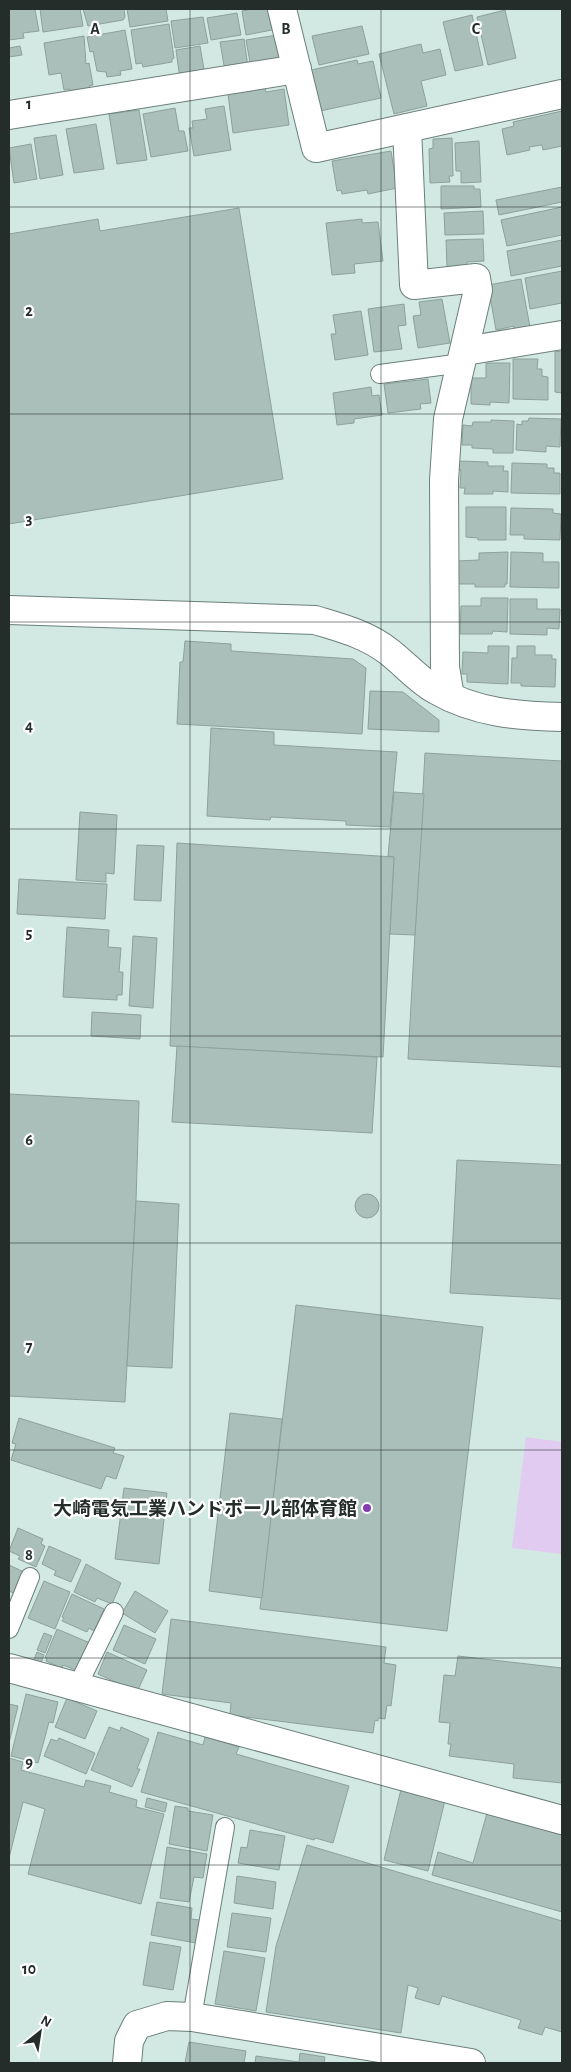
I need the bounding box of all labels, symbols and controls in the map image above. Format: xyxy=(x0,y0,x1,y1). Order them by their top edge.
text: A xyxy=(90,21,100,37)
text: B xyxy=(281,21,291,37)
text: C xyxy=(472,21,481,37)
text: 1 xyxy=(26,96,32,112)
text: 2 xyxy=(25,303,33,319)
text: 3 xyxy=(26,511,33,527)
text: 4 xyxy=(25,718,33,734)
text: 5 xyxy=(26,925,33,941)
text: 6 xyxy=(25,1132,33,1148)
text: 7 xyxy=(26,1339,33,1355)
place label: 大崎電気工業ハンドボール部体育館 xyxy=(53,1498,357,1519)
marker: 大崎電気工業ハンドボール部体育館 xyxy=(361,1502,373,1514)
text: 8 xyxy=(25,1547,33,1563)
text: 9 xyxy=(25,1754,33,1770)
text: 10 xyxy=(22,1961,36,1977)
north arrow xyxy=(15,2007,65,2057)
text: N xyxy=(38,2013,54,2030)

